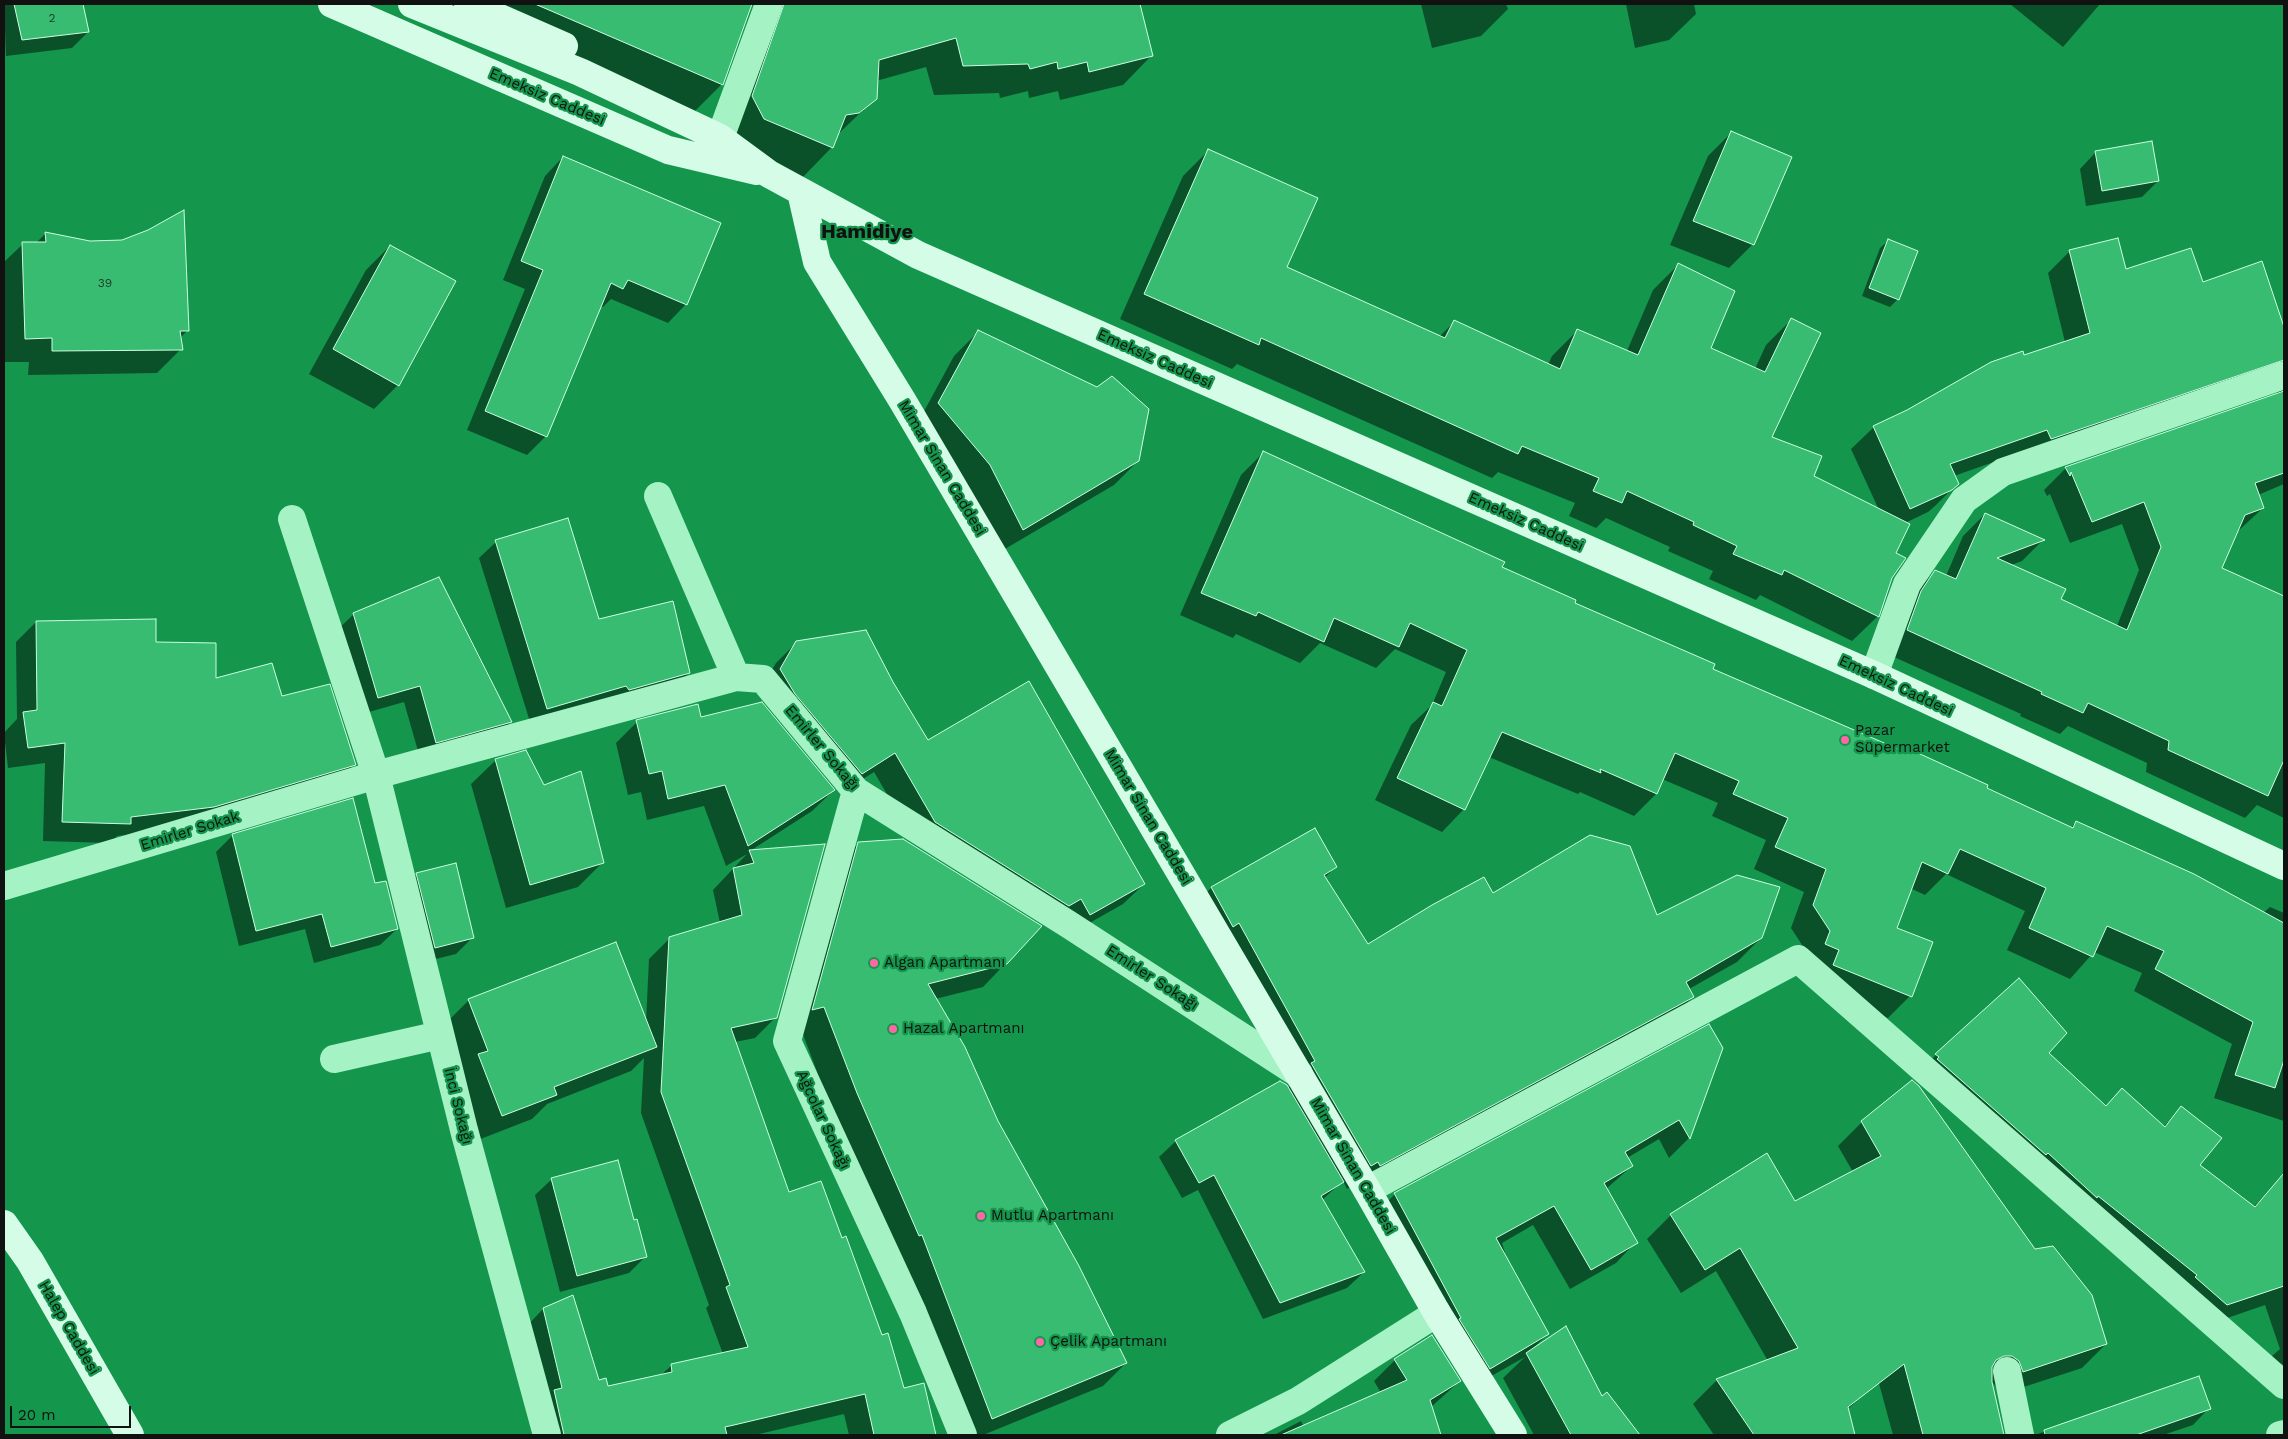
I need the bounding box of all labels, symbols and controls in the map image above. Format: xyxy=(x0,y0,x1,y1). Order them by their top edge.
house number: 2 xyxy=(49,11,55,25)
street label: Emeksiz Caddesi xyxy=(486,64,608,130)
district label: Hamidiye xyxy=(821,220,913,244)
house number: 39 xyxy=(98,276,112,290)
street label: Emeksiz Caddesi xyxy=(1095,326,1215,392)
street label: Mimar Sinan Caddesi xyxy=(894,397,990,539)
street label: Emeksiz Caddesi xyxy=(1466,489,1586,555)
street label: Emeksiz Caddesi xyxy=(1836,652,1956,720)
street label: Emirler Sokağı xyxy=(781,702,863,794)
place label: Pazar Süpermarket xyxy=(1855,722,1950,757)
marker: Pazar Süpermarket xyxy=(1839,734,1851,746)
street label: Mimar Sinan Caddesi xyxy=(1100,746,1196,888)
street label: Emirler Sokak xyxy=(138,807,242,855)
street label: Emirler Sokağı xyxy=(1103,942,1201,1014)
place label: Algan Apartmanı xyxy=(884,954,1005,972)
marker: Algan Apartmanı xyxy=(868,957,880,969)
place label: Hazal Apartmanı xyxy=(903,1020,1024,1038)
marker: Hazal Apartmanı xyxy=(887,1023,899,1035)
street label: İnci Sokağı xyxy=(440,1066,476,1146)
street label: Ağcolar Sokağı xyxy=(792,1068,854,1172)
street label: Mimar Sinan Caddesi xyxy=(1307,1095,1399,1237)
place label: Mutlu Apartmanı xyxy=(991,1207,1114,1225)
marker: Mutlu Apartmanı xyxy=(975,1210,987,1222)
street label: Halep Caddesi xyxy=(35,1278,103,1378)
place label: Çelik Apartmanı xyxy=(1050,1333,1167,1351)
marker: Çelik Apartmanı xyxy=(1034,1336,1046,1348)
scale bar xyxy=(12,1396,134,1428)
text: 20 m xyxy=(18,1406,56,1424)

